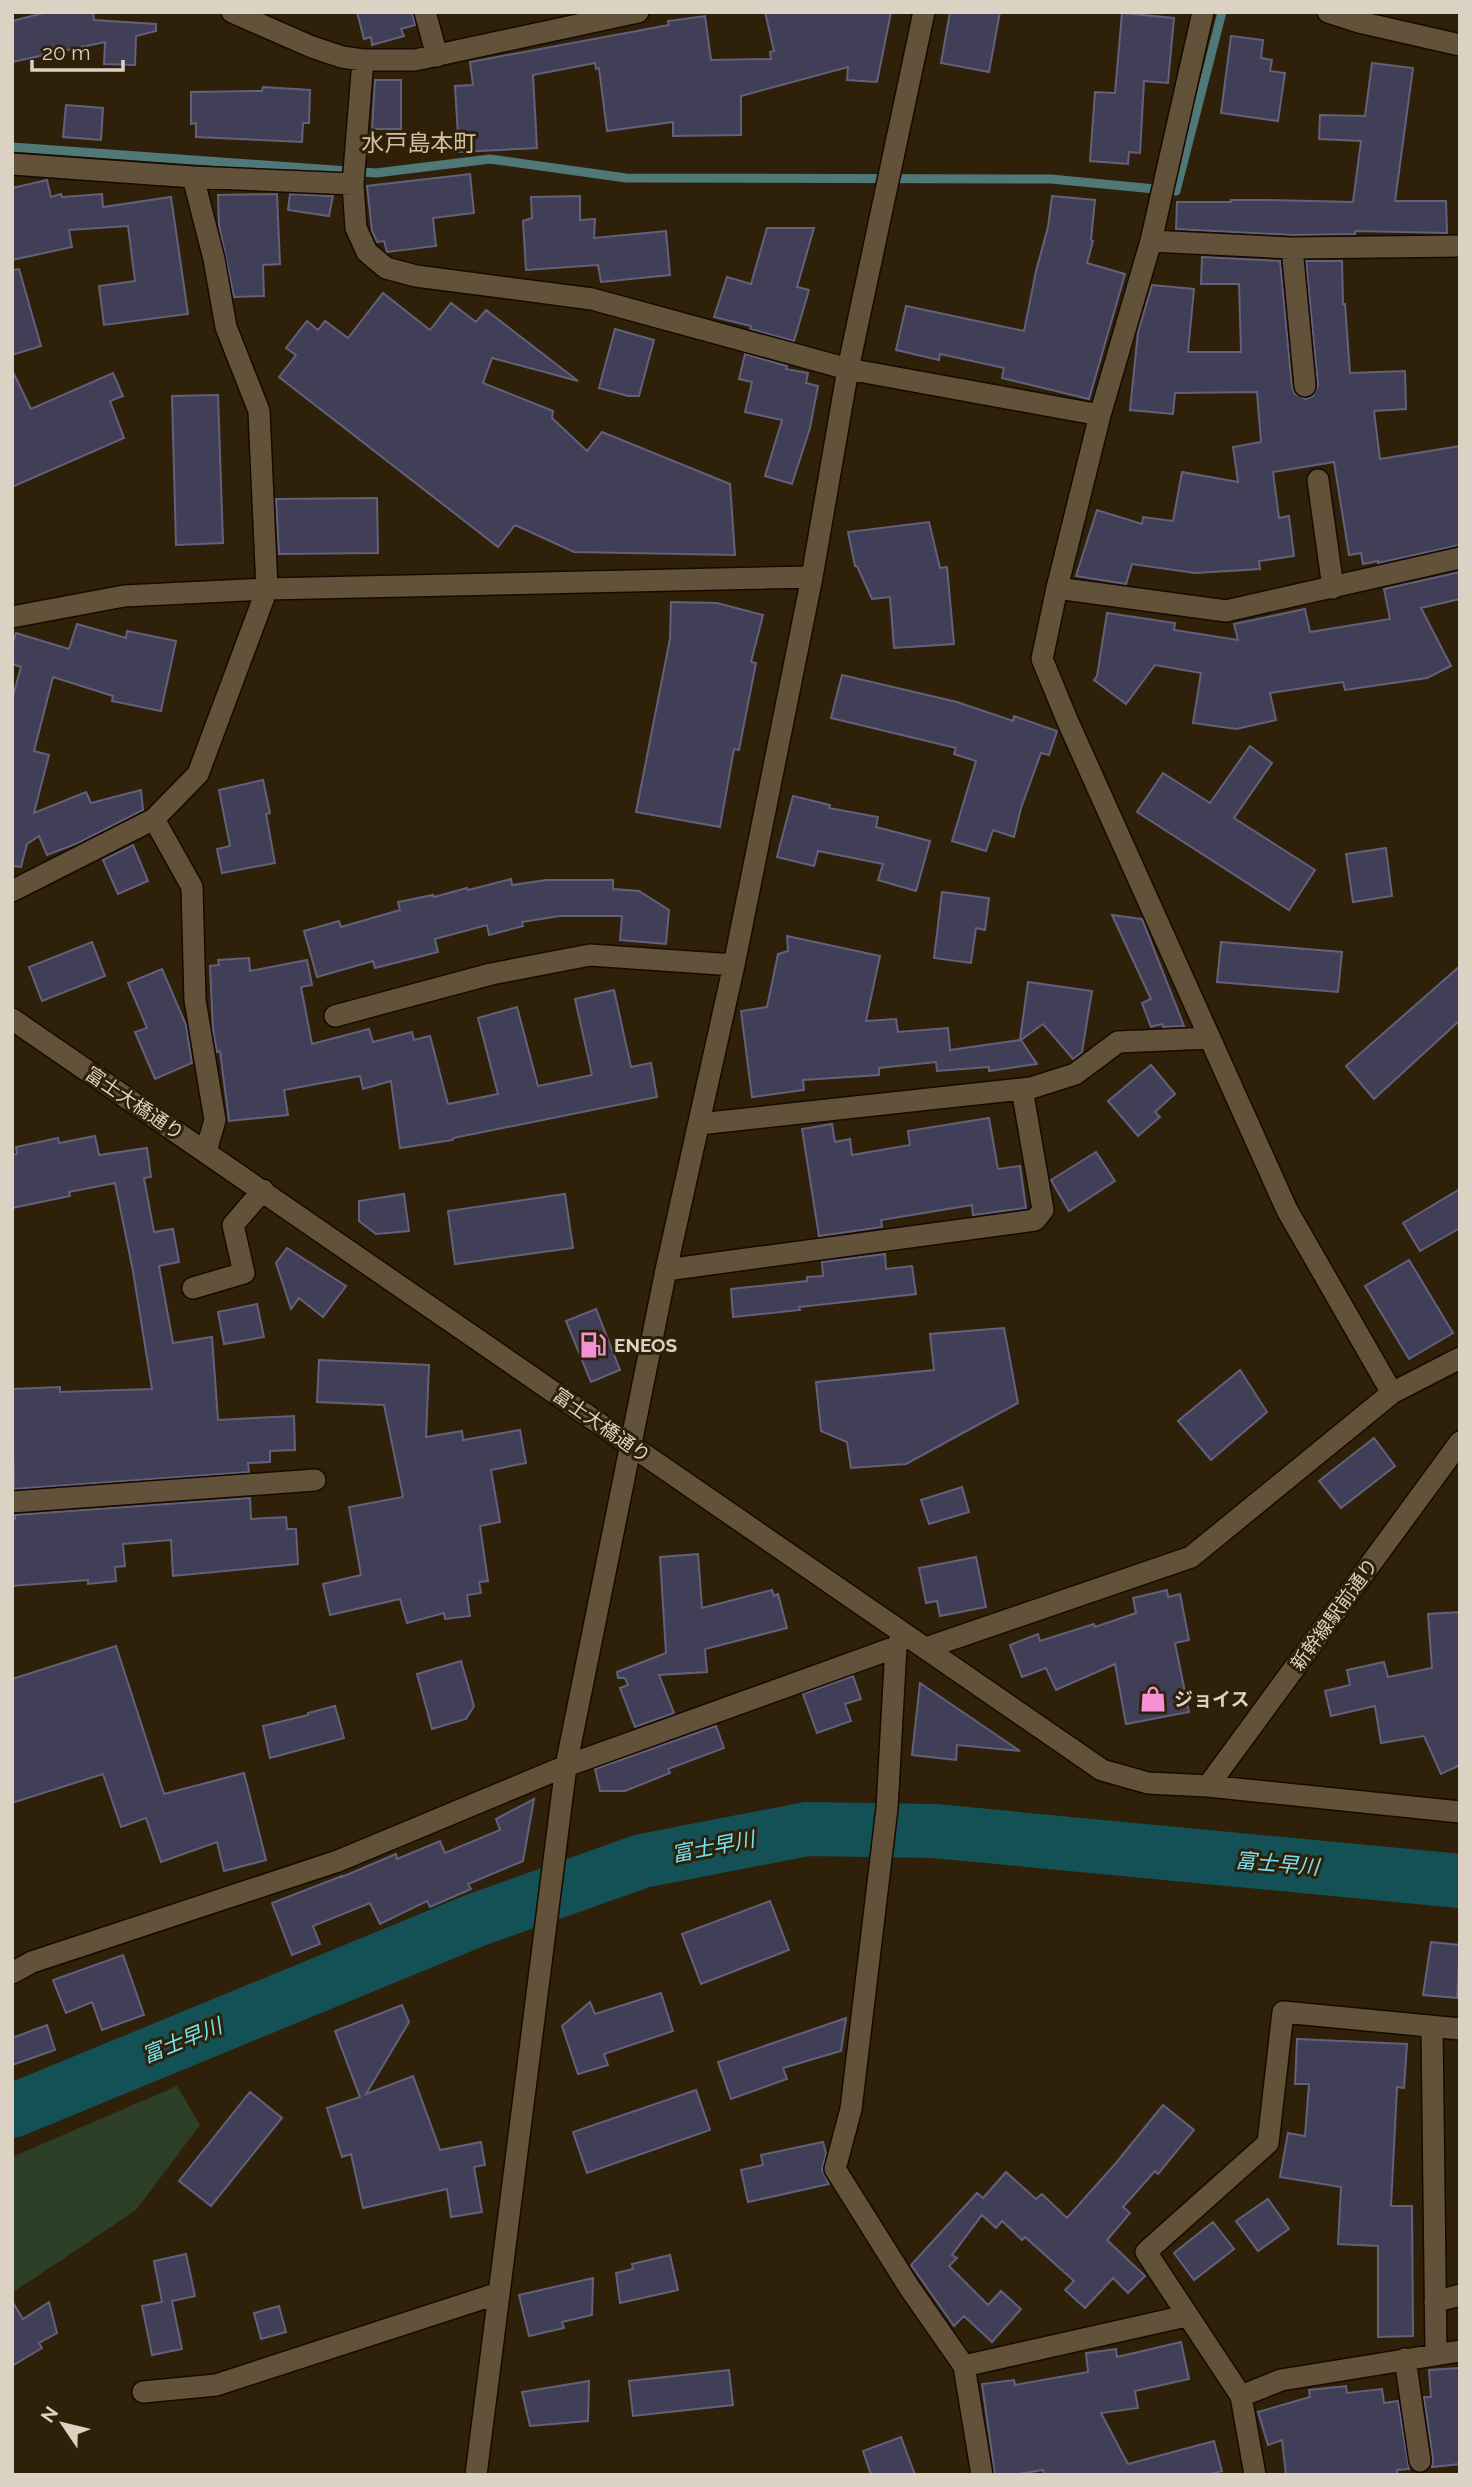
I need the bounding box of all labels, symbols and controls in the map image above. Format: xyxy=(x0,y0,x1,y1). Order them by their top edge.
scale bar xyxy=(32,28,122,72)
text: 20 m xyxy=(42,40,90,65)
district label: 水戸島本町 xyxy=(362,129,477,156)
street label: 富士大橋通り xyxy=(82,1062,188,1144)
fuel station icon: ENEOS xyxy=(578,1330,608,1360)
place label: ENEOS xyxy=(614,1334,677,1356)
street label: 富士大橋通り xyxy=(549,1383,655,1467)
street label: 新幹線駅前通り xyxy=(1286,1554,1382,1674)
shop icon: ジョイス xyxy=(1138,1684,1168,1714)
place label: ジョイス xyxy=(1174,1688,1249,1710)
water label: 富士早川 xyxy=(669,1826,758,1867)
water label: 富士早川 xyxy=(1234,1847,1322,1880)
water label: 富士早川 xyxy=(138,2012,227,2068)
north arrow xyxy=(28,2389,98,2459)
text: N xyxy=(36,2402,62,2426)

